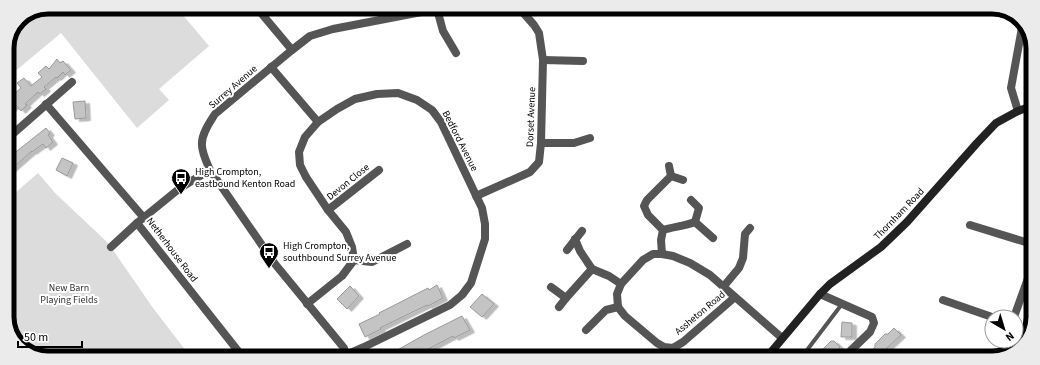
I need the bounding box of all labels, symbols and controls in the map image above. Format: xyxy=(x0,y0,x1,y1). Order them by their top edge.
street label: Surrey Avenue xyxy=(206,62,260,112)
street label: Dorset Avenue xyxy=(523,87,539,147)
street label: Bedford Avenue xyxy=(439,108,481,174)
street label: Devon Close xyxy=(324,160,372,204)
place label: High Crompton, eastbound Kenton Road xyxy=(195,165,295,191)
bus stop icon: High Crompton, eastbound Kenton Road xyxy=(170,167,192,195)
street label: Thornham Road xyxy=(871,185,927,243)
street label: Netherhouse Road xyxy=(143,215,201,285)
place label: High Crompton, southbound Surrey Avenue xyxy=(283,239,396,265)
bus stop icon: High Crompton, southbound Surrey Avenue xyxy=(258,241,280,269)
park label: New Barn Playing Fields xyxy=(40,281,98,307)
street label: Assheton Road xyxy=(672,288,728,338)
north arrow xyxy=(984,309,1024,349)
scale bar xyxy=(18,323,82,349)
text: N xyxy=(1002,328,1017,345)
text: 50 m xyxy=(24,329,48,346)

